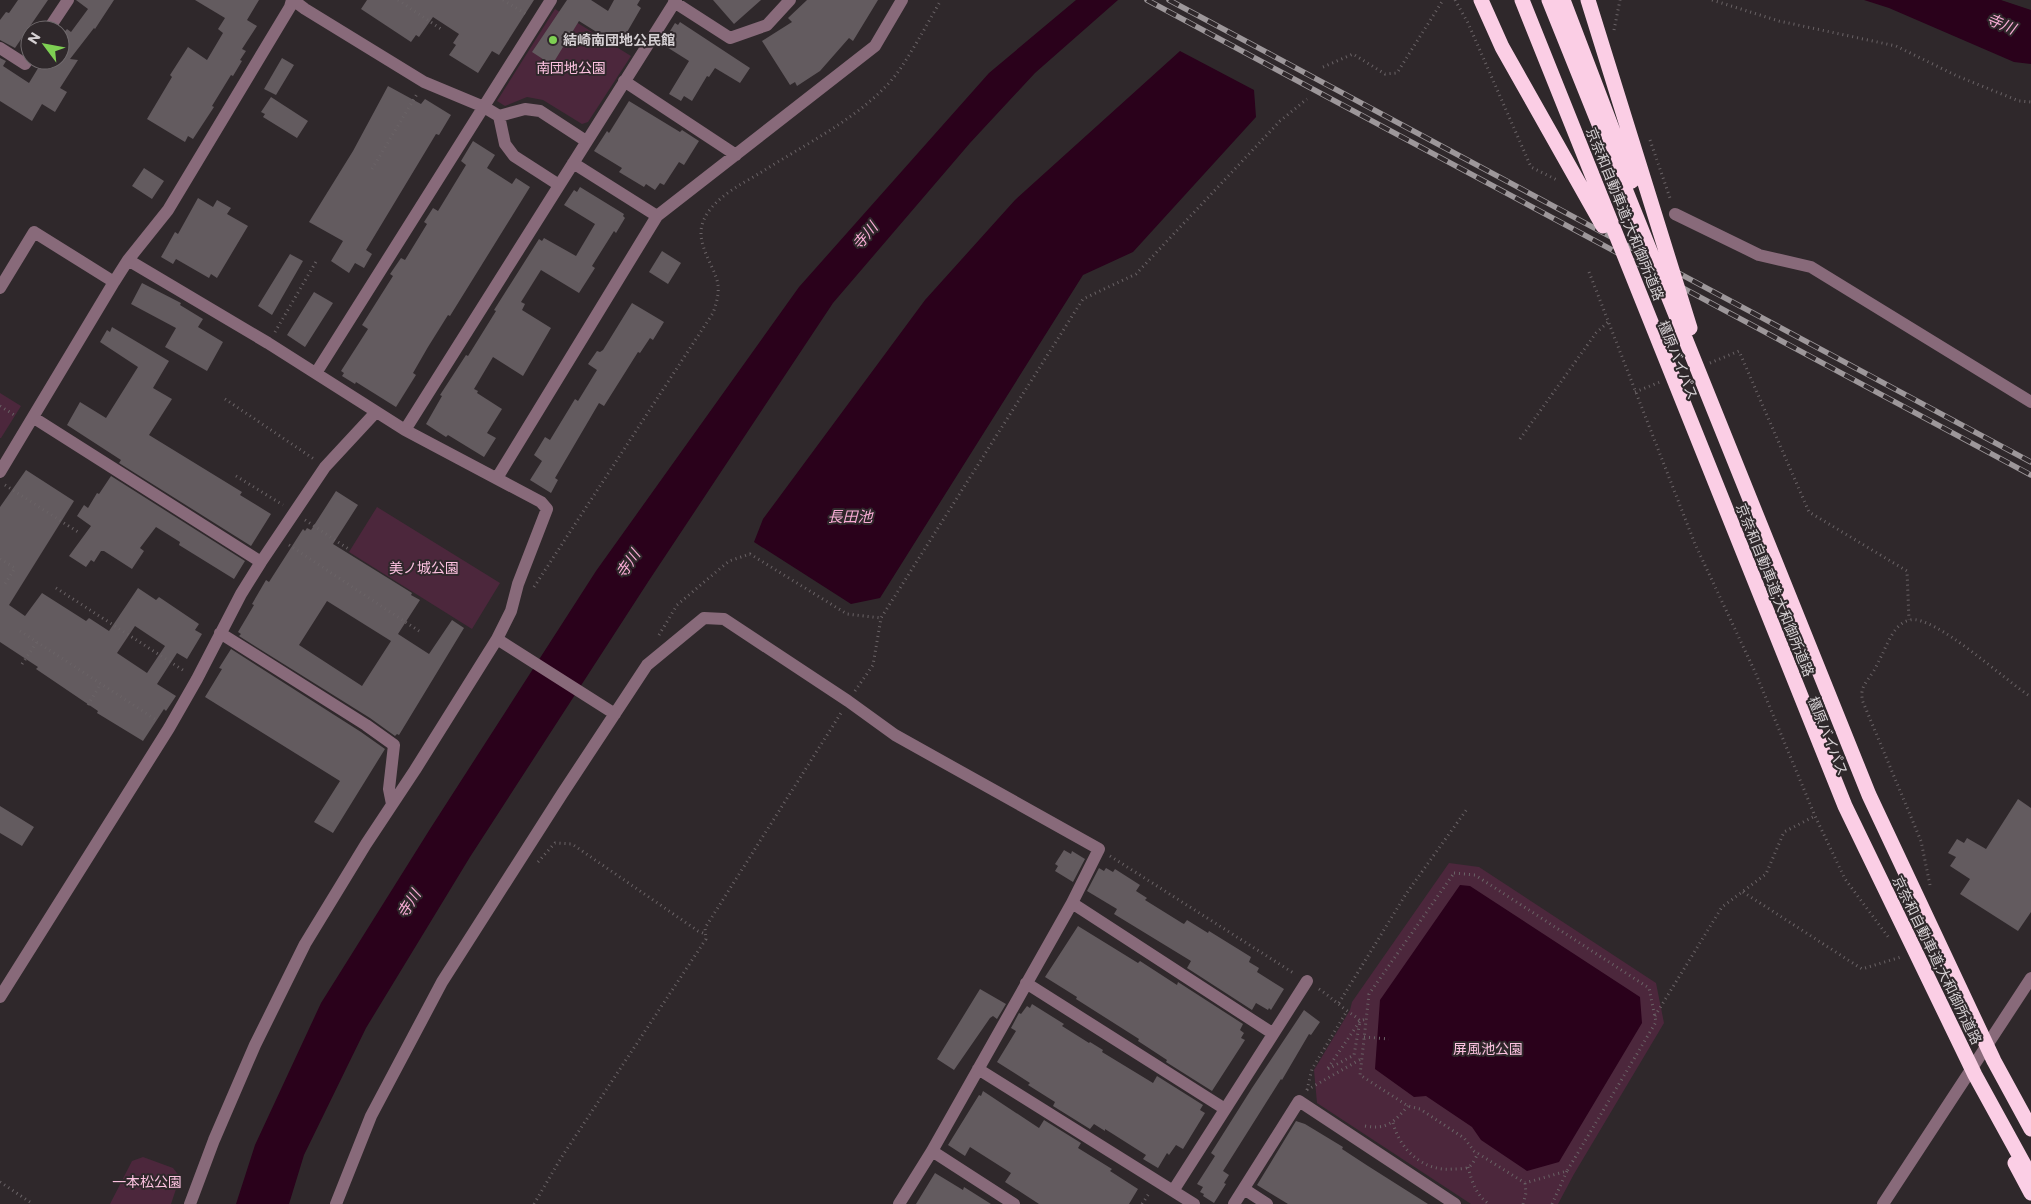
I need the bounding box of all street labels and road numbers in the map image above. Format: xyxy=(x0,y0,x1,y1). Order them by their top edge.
street label: 京奈和自動車道;大和御所道路 xyxy=(1583,125,1668,303)
street label: 橿原バイパス xyxy=(1655,318,1702,402)
street label: 京奈和自動車道;大和御所道路 xyxy=(1733,501,1818,679)
street label: 橿原バイパス xyxy=(1805,694,1852,778)
street label: 京奈和自動車道;大和御所道路 xyxy=(1889,873,1986,1047)

